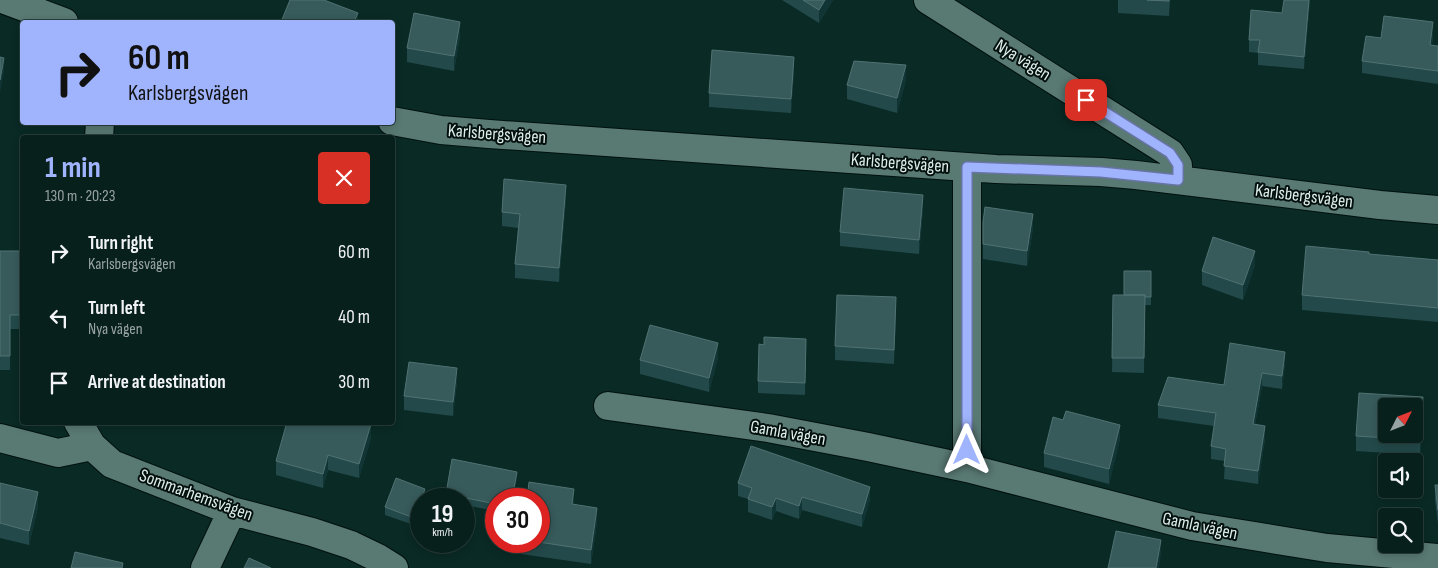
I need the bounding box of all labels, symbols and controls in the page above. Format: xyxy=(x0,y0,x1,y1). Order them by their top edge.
street label: Nya vägen xyxy=(991,35,1055,85)
text: 60 m xyxy=(128,37,190,80)
icon: right xyxy=(45,40,110,105)
pin xyxy=(1065,79,1107,121)
text: Karlsbergsvägen xyxy=(128,80,249,107)
icon: arrive xyxy=(1072,86,1100,114)
street label: Karlsbergsvägen xyxy=(447,120,547,148)
street label: Karlsbergsvägen xyxy=(850,149,950,177)
text: 1 min xyxy=(45,150,101,186)
button: close xyxy=(318,152,370,204)
street label: Karlsbergsvägen xyxy=(1254,180,1354,212)
text: 130 m · 20:23 xyxy=(45,187,115,206)
text: Turn right xyxy=(88,232,153,255)
icon: right xyxy=(45,239,73,267)
text: 60 m xyxy=(338,241,370,264)
text: Karlsbergsvägen xyxy=(88,255,176,274)
text: Turn left xyxy=(88,297,145,320)
icon: left xyxy=(45,304,73,332)
text: 40 m xyxy=(338,306,370,329)
text: Nya vägen xyxy=(88,320,143,339)
icon: arrive xyxy=(45,369,73,397)
text: Arrive at destination xyxy=(88,371,226,394)
text: 30 m xyxy=(338,371,370,394)
north arrow xyxy=(1378,398,1422,442)
map controls xyxy=(1378,398,1423,553)
street label: Gamla vägen xyxy=(749,416,827,450)
position arrow xyxy=(940,423,992,475)
button: sound xyxy=(1378,453,1423,498)
street label: Sommarhemsvägen xyxy=(137,465,255,525)
speed limit sign: 30 xyxy=(485,488,550,553)
text: 19 xyxy=(432,499,453,530)
street label: Gamla vägen xyxy=(1161,508,1239,544)
button: search xyxy=(1378,508,1423,553)
text: km/h xyxy=(432,525,453,540)

